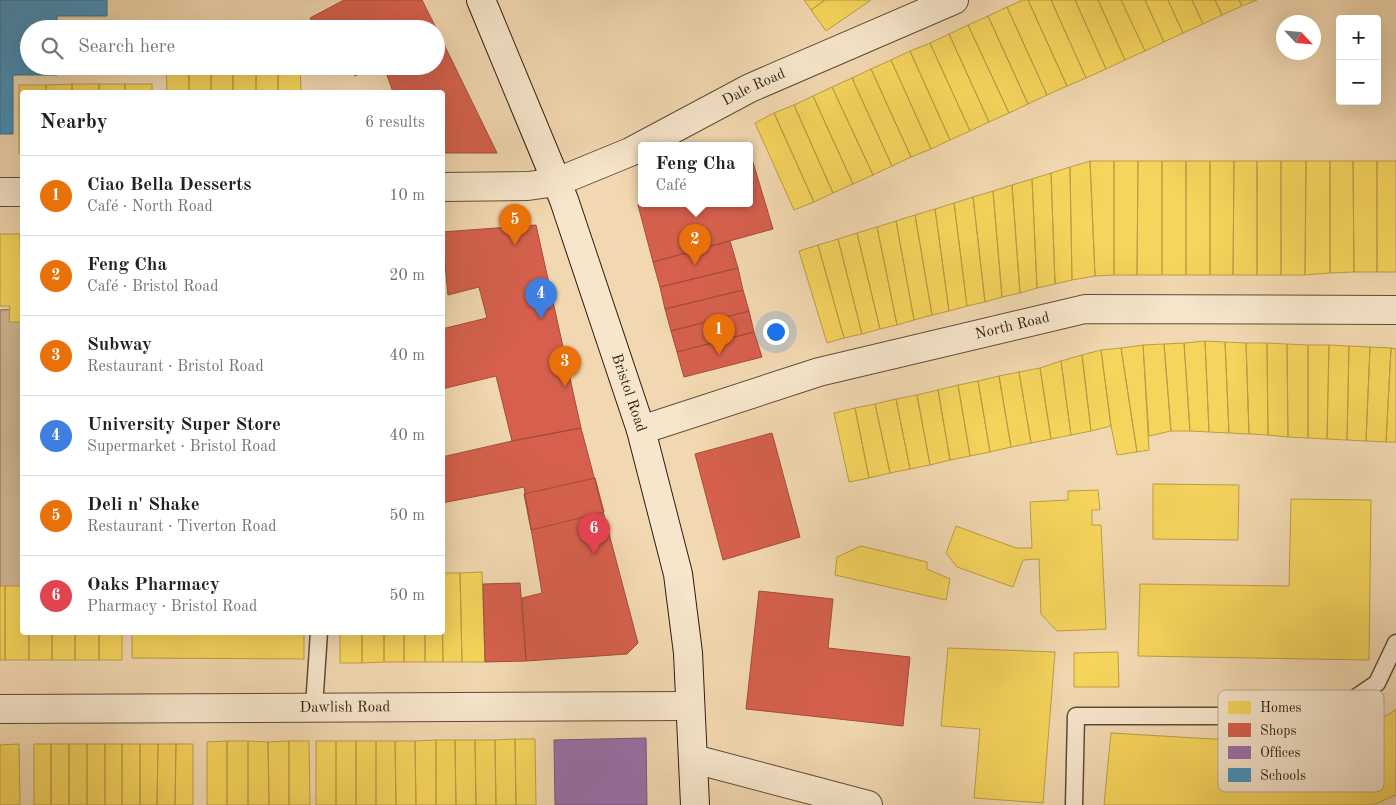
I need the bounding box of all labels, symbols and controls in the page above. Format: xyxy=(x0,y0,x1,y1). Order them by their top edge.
north arrow xyxy=(1276,15,1321,60)
map controls xyxy=(1336,15,1381,105)
button: + xyxy=(1336,15,1381,60)
search box xyxy=(20,20,445,75)
icon: search xyxy=(38,34,66,62)
text: Search here xyxy=(78,38,175,57)
button: − xyxy=(1336,60,1381,105)
street label: Dale Road xyxy=(720,66,788,109)
text: Nearby xyxy=(40,112,108,133)
text: 6 results xyxy=(365,115,425,131)
popup xyxy=(638,142,753,207)
text: Feng Cha xyxy=(655,155,736,174)
text: Ciao Bella Desserts xyxy=(87,176,251,195)
text: Café xyxy=(655,178,687,194)
text: 1 xyxy=(51,188,61,204)
text: 10 m xyxy=(389,188,425,204)
text: Café · North Road xyxy=(87,199,213,215)
pin: 5 xyxy=(499,204,531,245)
pin: 2 xyxy=(679,224,711,265)
text: Feng Cha xyxy=(87,256,167,275)
text: 2 xyxy=(51,268,61,284)
text: 20 m xyxy=(389,268,425,284)
pin: 4 xyxy=(525,278,557,319)
text: Café · Bristol Road xyxy=(87,279,219,295)
street label: North Road xyxy=(974,310,1051,342)
pin: 1 xyxy=(703,314,735,355)
your location xyxy=(763,319,789,345)
text: Subway xyxy=(87,336,152,355)
pin: 3 xyxy=(549,346,581,387)
text: 3 xyxy=(51,348,61,364)
text: 40 m xyxy=(389,348,425,364)
street label: Bristol Road xyxy=(609,352,649,434)
text: Restaurant · Bristol Road xyxy=(87,359,264,375)
text: University Super Store xyxy=(87,416,281,435)
text: 4 xyxy=(51,428,61,444)
text: 40 m xyxy=(389,428,425,444)
text: Supermarket · Bristol Road xyxy=(87,439,276,455)
text: Deli n' Shake xyxy=(87,496,200,515)
text: 5 xyxy=(51,508,61,524)
text: 50 m xyxy=(389,508,425,524)
pin: 6 xyxy=(578,513,610,554)
text: Restaurant · Tiverton Road xyxy=(87,519,277,535)
text: Oaks Pharmacy xyxy=(87,576,220,595)
text: 6 xyxy=(51,588,61,604)
text: 50 m xyxy=(389,588,425,604)
text: Pharmacy · Bristol Road xyxy=(87,599,257,615)
legend xyxy=(1218,690,1384,792)
street label: Dawlish Road xyxy=(300,700,391,715)
text: Homes xyxy=(1260,701,1302,715)
text: Shops xyxy=(1260,724,1297,738)
text: Offices xyxy=(1260,746,1300,760)
text: Schools xyxy=(1260,769,1306,783)

